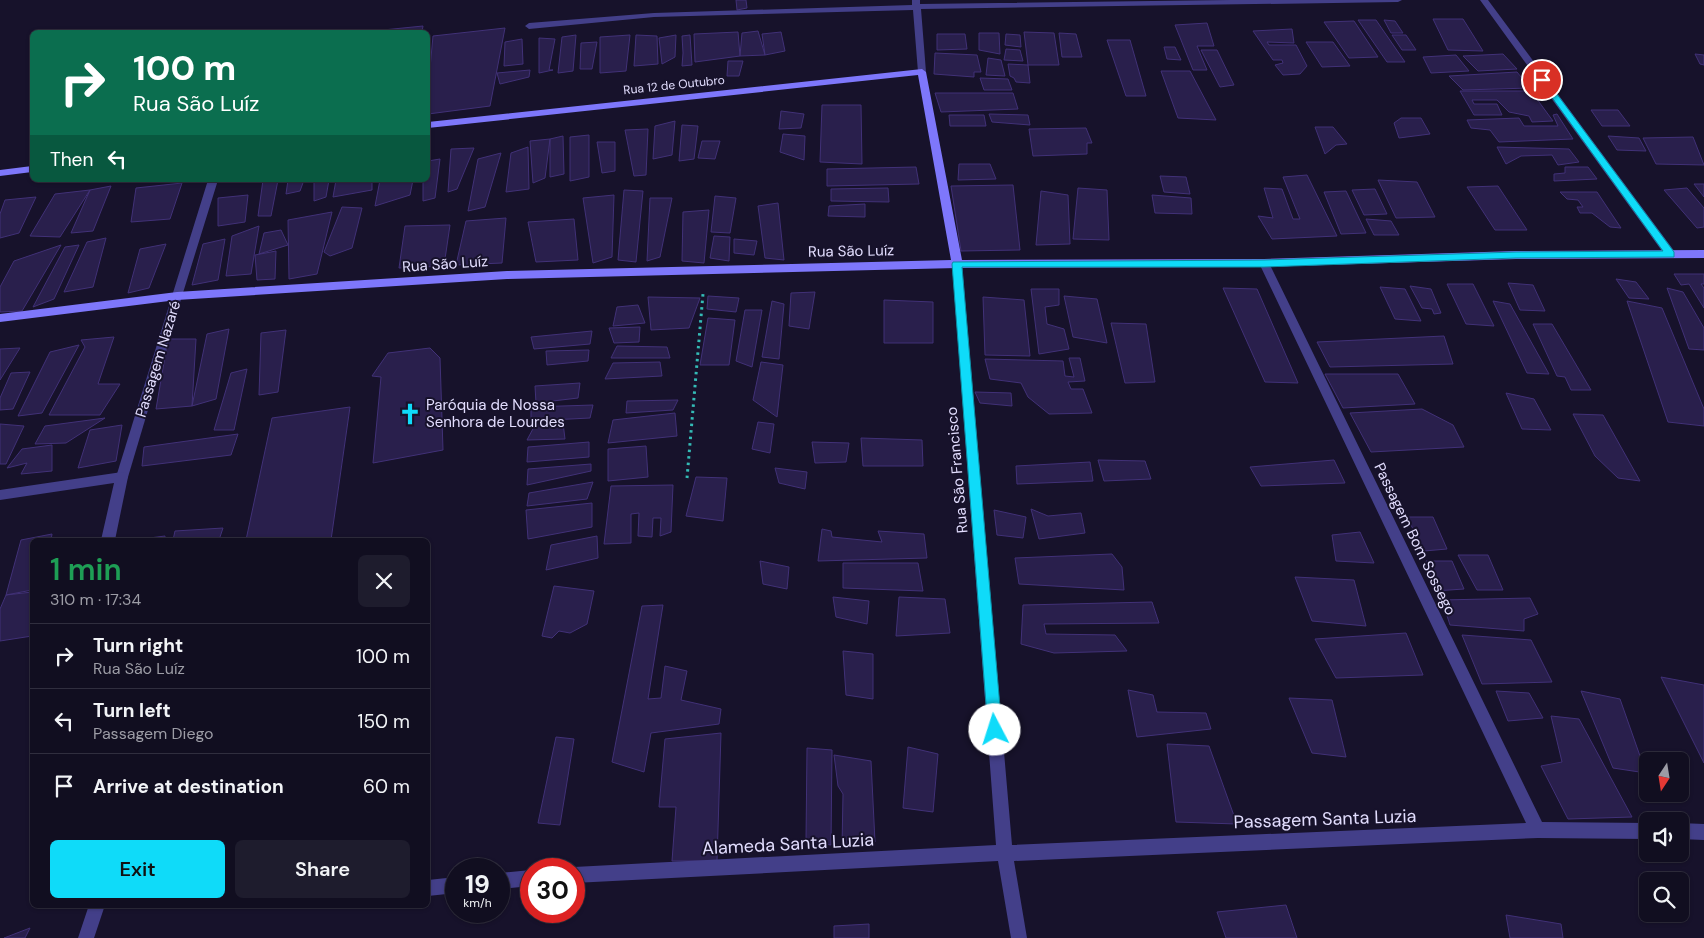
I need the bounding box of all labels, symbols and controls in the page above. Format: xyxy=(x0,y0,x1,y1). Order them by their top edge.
text: 100 m xyxy=(133,45,236,91)
icon: right xyxy=(50,50,115,115)
pin xyxy=(1521,59,1563,101)
icon: arrive xyxy=(1528,66,1556,94)
street label: Rua 12 de Outubro xyxy=(623,72,725,98)
text: Rua São Luíz xyxy=(133,89,259,118)
icon: left xyxy=(103,145,131,173)
text: Then xyxy=(50,147,93,172)
street label: Rua São Luíz xyxy=(808,240,894,262)
street label: Rua São Luíz xyxy=(401,251,489,277)
street label: Passagem Nazaré xyxy=(131,298,185,420)
place label: Paróquia de Nossa Senhora de Lourdes xyxy=(426,395,565,432)
church icon: Paróquia de Nossa Senhora de Lourdes xyxy=(397,401,423,427)
street label: Rua São Francisco xyxy=(941,406,972,534)
street label: Passagem Bom Sossego xyxy=(1369,460,1461,619)
text: 1 min xyxy=(50,550,122,589)
button: close xyxy=(358,555,410,607)
text: 310 m · 17:34 xyxy=(50,589,141,610)
text: Turn right xyxy=(93,633,183,658)
icon: right xyxy=(50,642,78,670)
text: 100 m xyxy=(356,644,410,669)
text: Rua São Luíz xyxy=(93,658,185,679)
text: Turn left xyxy=(93,698,171,723)
position arrow xyxy=(968,703,1020,755)
icon: left xyxy=(50,707,78,735)
text: 150 m xyxy=(358,709,410,734)
text: Passagem Diego xyxy=(93,723,214,744)
north arrow xyxy=(1639,752,1689,802)
map controls xyxy=(1639,752,1689,922)
icon: arrive xyxy=(50,772,78,800)
text: Arrive at destination xyxy=(93,774,284,799)
text: 60 m xyxy=(363,774,410,799)
street label: Passagem Santa Luzia xyxy=(1233,804,1417,834)
button: sound xyxy=(1639,812,1689,862)
street label: Alameda Santa Luzia xyxy=(701,828,875,860)
button: Exit xyxy=(50,840,225,898)
button: Share xyxy=(235,840,410,898)
speed limit sign: 30 xyxy=(520,858,585,923)
text: 19 xyxy=(465,868,490,901)
button: search xyxy=(1639,872,1689,922)
text: km/h xyxy=(463,895,492,911)

